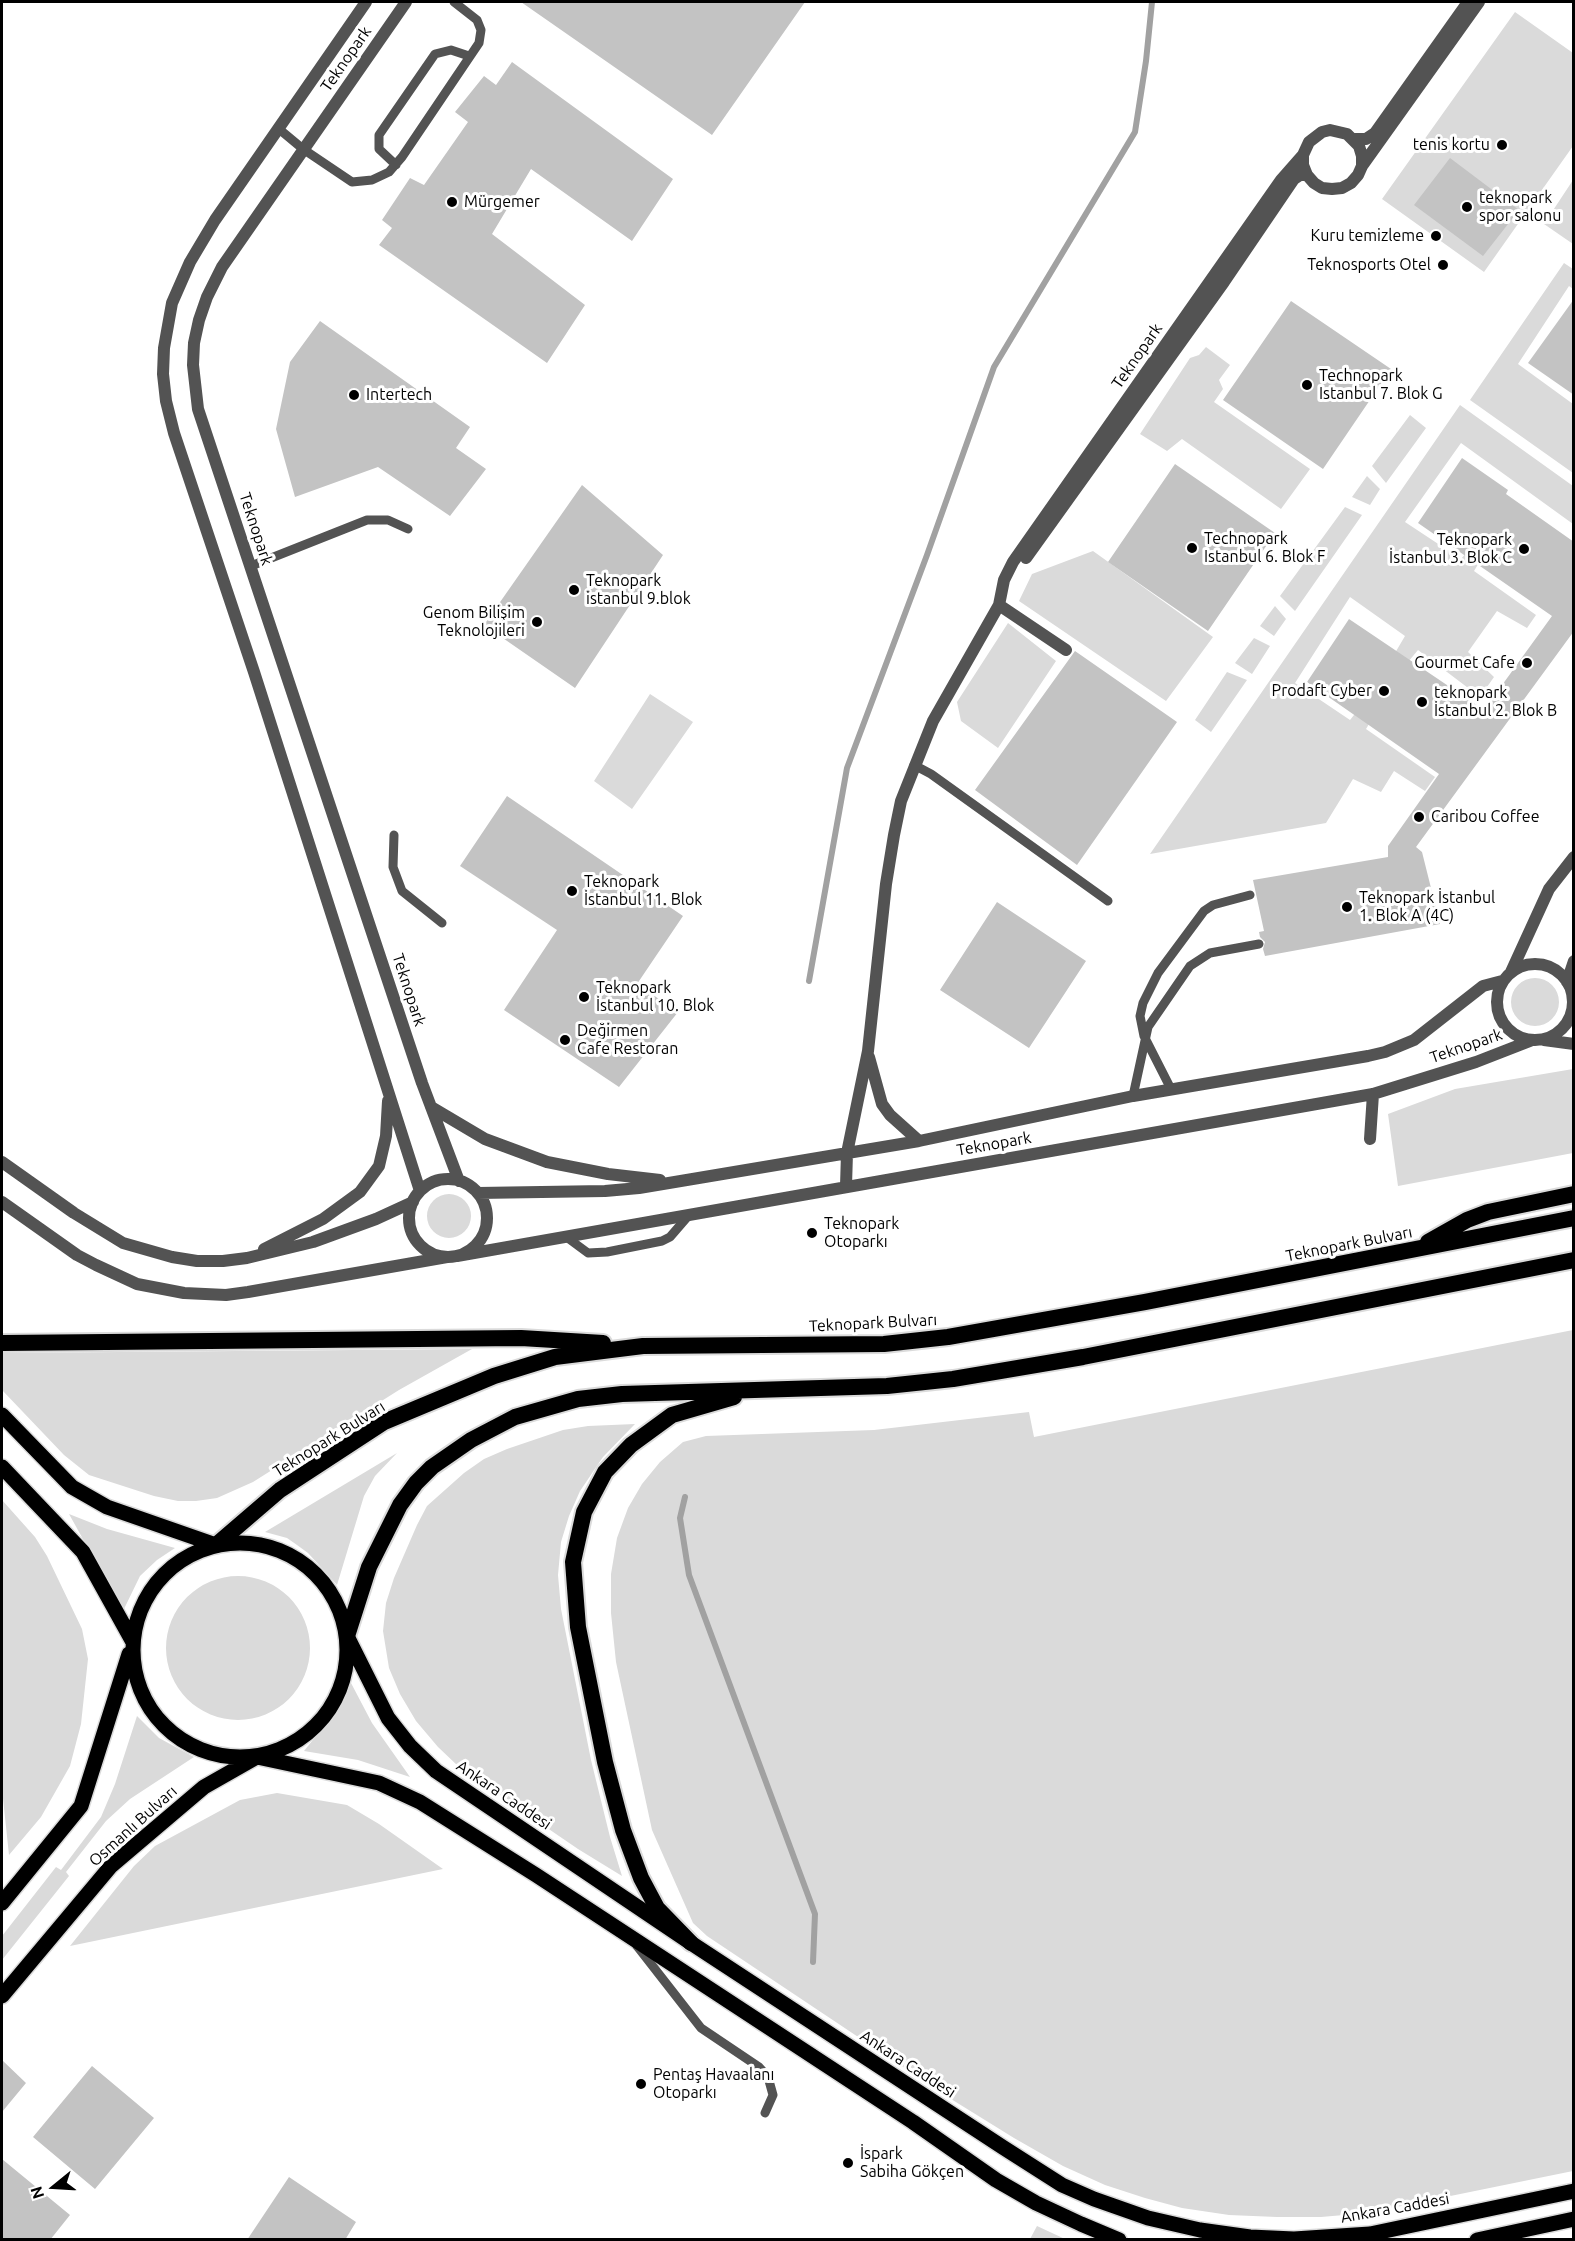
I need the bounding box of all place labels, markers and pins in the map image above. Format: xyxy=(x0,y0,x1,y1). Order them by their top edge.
place label: tenis kortu xyxy=(1413,135,1490,155)
marker: tenis kortu xyxy=(1495,138,1509,152)
place label: teknopark spor salonu xyxy=(1479,188,1561,226)
place label: Mürgemer xyxy=(464,192,540,212)
marker: Mürgemer xyxy=(445,195,459,209)
marker: teknopark spor salonu xyxy=(1460,200,1474,214)
place label: Kuru temizleme xyxy=(1311,226,1424,246)
marker: Kuru temizleme xyxy=(1429,229,1443,243)
place label: Teknosports Otel xyxy=(1307,255,1431,275)
marker: Teknosports Otel xyxy=(1436,258,1450,272)
place label: Technopark Istanbul 7. Blok G xyxy=(1319,366,1443,404)
marker: Technopark Istanbul 7. Blok G xyxy=(1300,378,1314,392)
place label: Intertech xyxy=(366,385,432,405)
marker: Intertech xyxy=(347,388,361,402)
place label: Technopark Istanbul 6. Blok F xyxy=(1204,529,1326,567)
place label: Teknopark İstanbul 3. Blok C xyxy=(1389,530,1512,568)
marker: Technopark Istanbul 6. Blok F xyxy=(1185,541,1199,555)
marker: Teknopark İstanbul 3. Blok C xyxy=(1517,542,1531,556)
place label: Teknopark istanbul 9.blok xyxy=(586,571,691,609)
marker: Teknopark istanbul 9.blok xyxy=(567,583,581,597)
place label: Genom Bilişim Teknolojileri xyxy=(423,603,525,641)
marker: Genom Bilişim Teknolojileri xyxy=(530,615,544,629)
place label: Gourmet Cafe xyxy=(1414,653,1515,673)
marker: Gourmet Cafe xyxy=(1520,656,1534,670)
place label: Prodaft Cyber xyxy=(1272,681,1372,701)
place label: teknopark İstanbul 2. Blok B xyxy=(1434,683,1557,721)
marker: Prodaft Cyber xyxy=(1377,684,1391,698)
marker: teknopark İstanbul 2. Blok B xyxy=(1415,695,1429,709)
place label: Caribou Coffee xyxy=(1431,807,1540,827)
marker: Caribou Coffee xyxy=(1412,810,1426,824)
place label: Teknopark İstanbul 11. Blok xyxy=(584,872,702,910)
marker: Teknopark İstanbul 11. Blok xyxy=(565,884,579,898)
place label: Teknopark İstanbul 1. Blok A (4C) xyxy=(1359,888,1495,926)
marker: Teknopark İstanbul 1. Blok A (4C) xyxy=(1340,900,1354,914)
place label: Teknopark İstanbul 10. Blok xyxy=(596,978,714,1016)
marker: Teknopark İstanbul 10. Blok xyxy=(577,990,591,1004)
place label: Değirmen Cafe Restoran xyxy=(577,1021,678,1059)
marker: Değirmen Cafe Restoran xyxy=(558,1033,572,1047)
place label: Teknopark Otoparkı xyxy=(824,1214,899,1252)
marker: Teknopark Otoparkı xyxy=(805,1226,819,1240)
place label: Pentaş Havaalanı Otoparkı xyxy=(653,2065,774,2103)
marker: Pentaş Havaalanı Otoparkı xyxy=(634,2077,648,2091)
place label: İspark Sabiha Gökçen xyxy=(860,2144,964,2182)
marker: İspark Sabiha Gökçen xyxy=(841,2156,855,2170)

